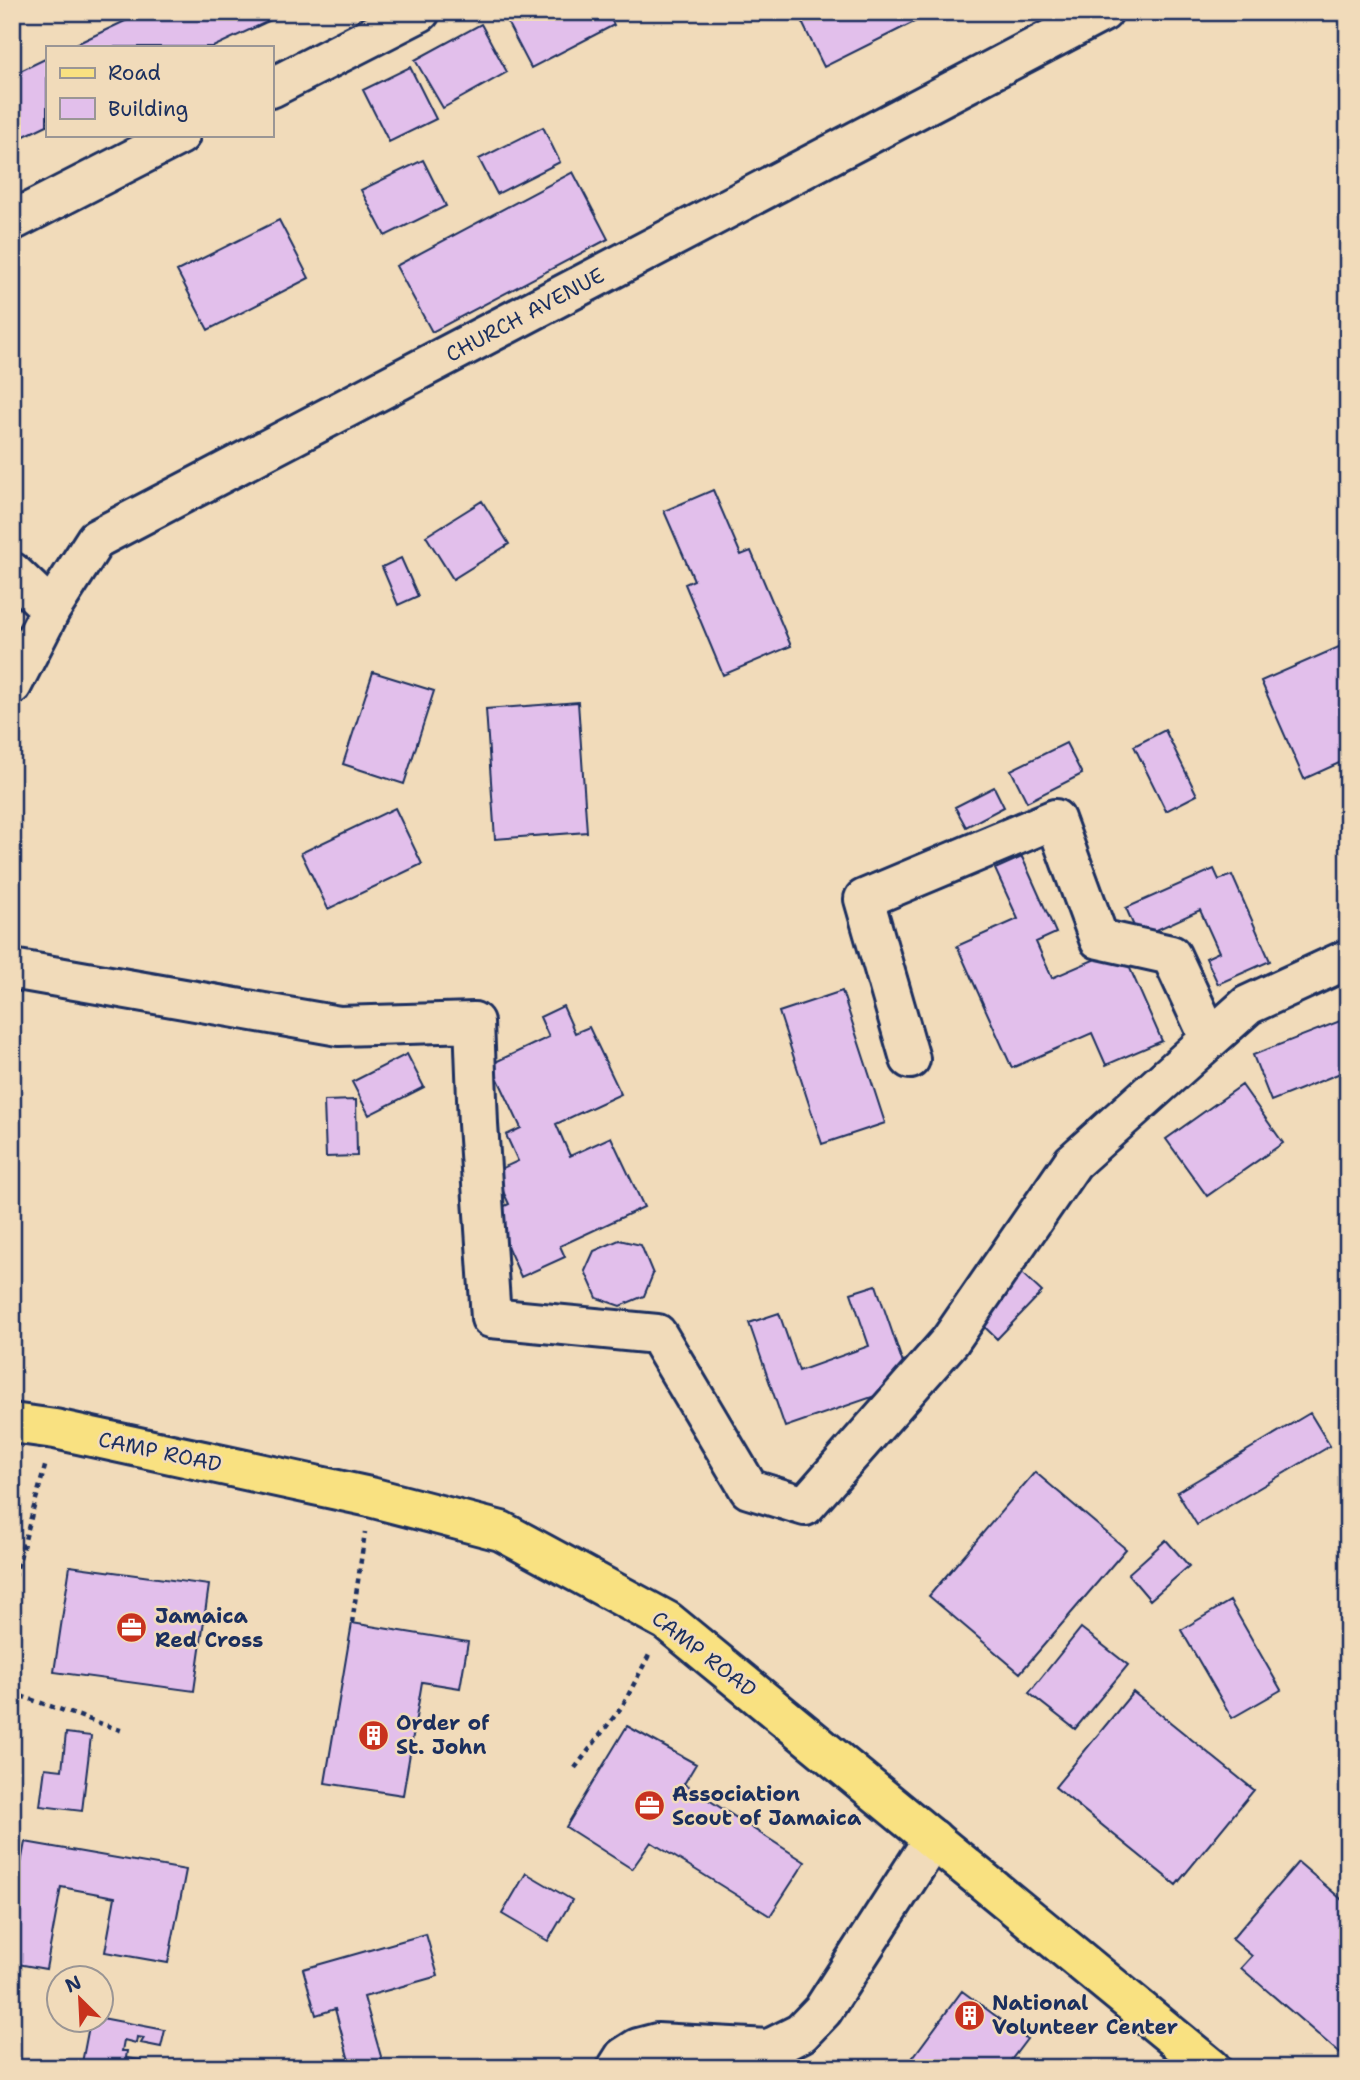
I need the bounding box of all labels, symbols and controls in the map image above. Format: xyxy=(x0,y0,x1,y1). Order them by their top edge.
legend xyxy=(46,46,273,136)
text: Road xyxy=(108,59,161,87)
text: Building xyxy=(108,95,188,123)
street label: CHURCH AVENUE xyxy=(441,261,609,369)
street label: CAMP ROAD xyxy=(96,1425,224,1479)
place label: Jamaica Red Cross xyxy=(155,1602,263,1654)
street label: CAMP ROAD xyxy=(646,1604,762,1704)
office icon: Jamaica Red Cross xyxy=(115,1611,149,1645)
place label: Order of St. John xyxy=(396,1709,490,1761)
building icon: Order of St. John xyxy=(356,1718,390,1752)
place label: Association Scout of Jamaica xyxy=(672,1780,862,1832)
office icon: Association Scout of Jamaica xyxy=(632,1789,666,1823)
north arrow xyxy=(46,1965,116,2035)
text: N xyxy=(61,1969,85,1998)
place label: National Volunteer Center xyxy=(992,1989,1178,2041)
building icon: National Volunteer Center xyxy=(952,1998,986,2032)

